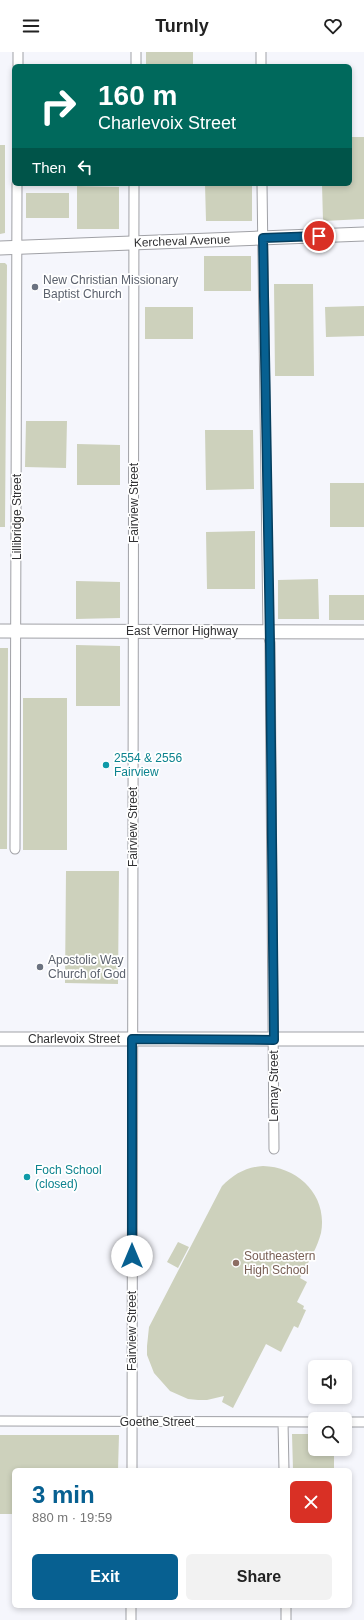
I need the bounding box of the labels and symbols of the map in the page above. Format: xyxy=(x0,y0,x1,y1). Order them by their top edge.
pin xyxy=(302,219,336,253)
street label: Kercheval Avenue xyxy=(134,232,231,250)
place label: New Christian Missionary Baptist Church xyxy=(43,273,178,301)
marker: New Christian Missionary Baptist Church xyxy=(30,282,40,292)
street label: Fairview Street xyxy=(127,462,141,543)
street label: Lillibridge Street xyxy=(10,473,24,560)
street label: East Vernor Highway xyxy=(126,624,238,638)
place label: 2554 & 2556 Fairview xyxy=(114,751,182,779)
marker: 2554 & 2556 Fairview xyxy=(101,760,111,770)
street label: Fairview Street xyxy=(126,786,140,867)
place label: Apostolic Way Church of God xyxy=(48,953,126,981)
marker: Apostolic Way Church of God xyxy=(35,962,45,972)
street label: Charlevoix Street xyxy=(28,1032,121,1046)
street label: Lemay Street xyxy=(267,1050,281,1122)
place label: Foch School (closed) xyxy=(35,1163,102,1191)
marker: Foch School (closed) xyxy=(22,1172,32,1182)
position arrow xyxy=(111,1235,153,1277)
place label: Southeastern High School xyxy=(244,1249,315,1277)
marker: Southeastern High School xyxy=(231,1258,241,1268)
street label: Fairview Street xyxy=(125,1290,139,1371)
street label: Goethe Street xyxy=(120,1415,195,1429)

